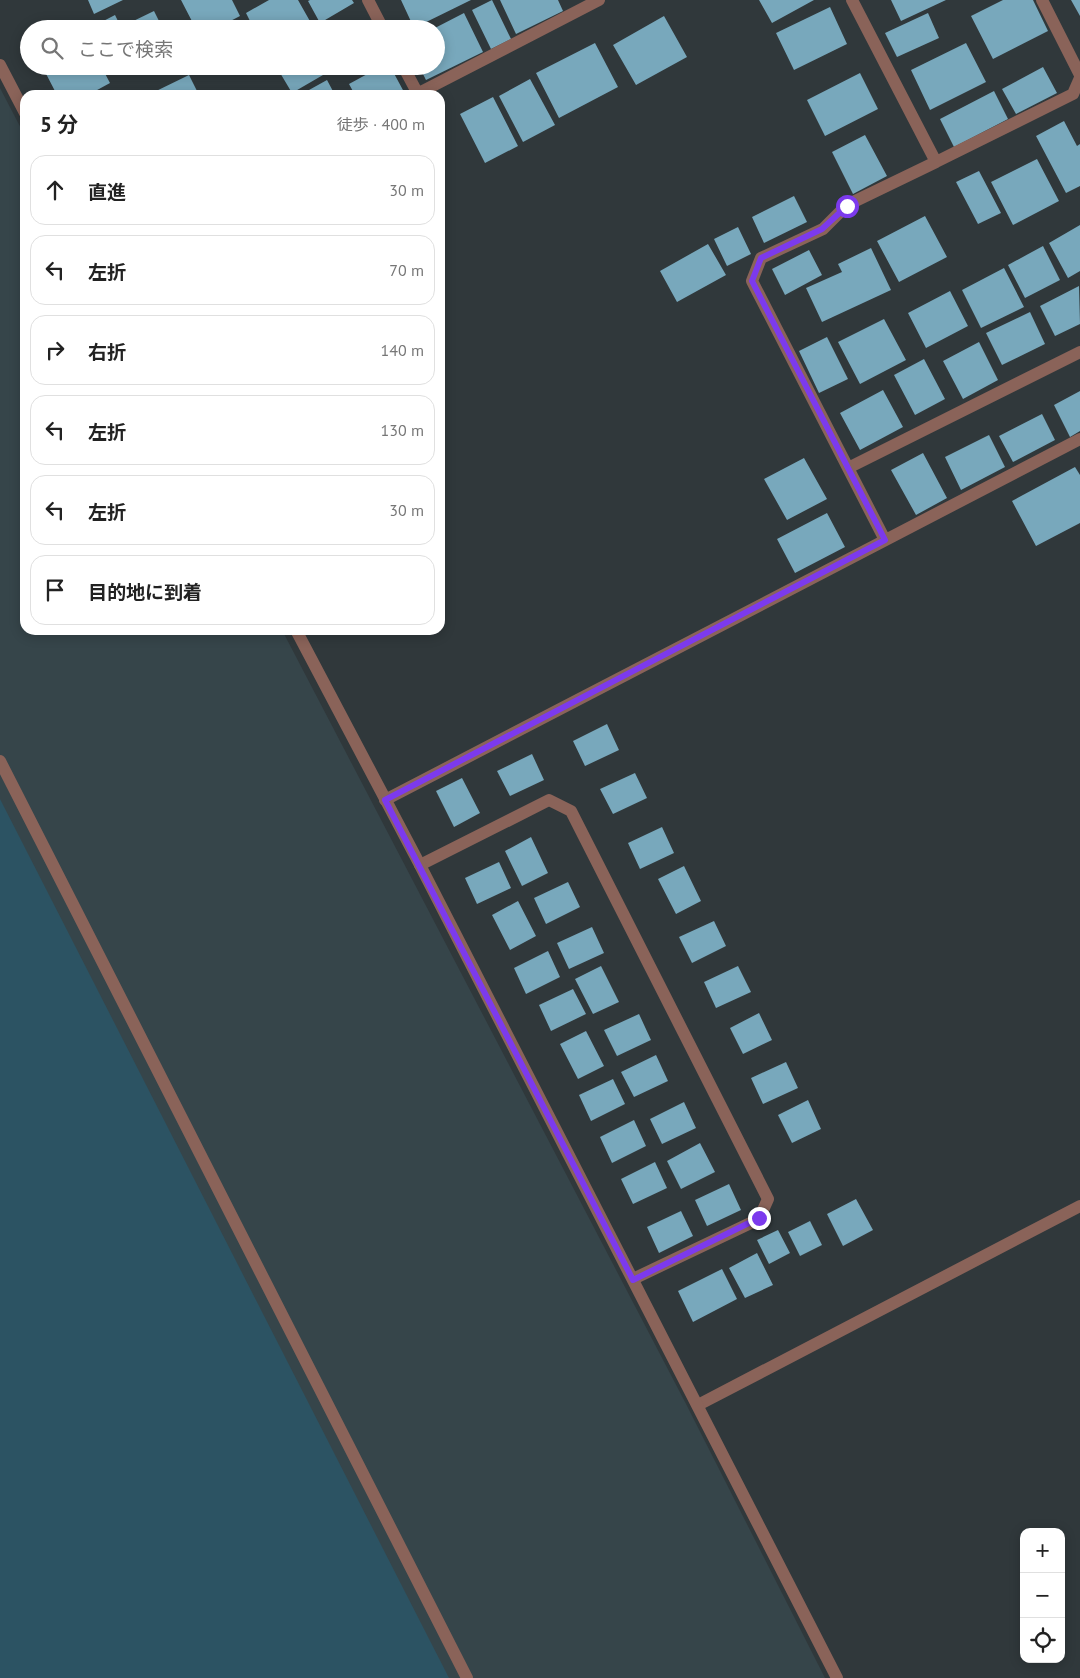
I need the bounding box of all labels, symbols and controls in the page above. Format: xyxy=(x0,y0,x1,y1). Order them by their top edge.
search box xyxy=(20,20,445,75)
icon: search xyxy=(38,34,66,62)
text: ここで検索 xyxy=(78,37,173,61)
text: 5 分 xyxy=(40,111,78,138)
text: 徒歩 · 400 m xyxy=(337,114,425,134)
icon: ahead xyxy=(41,176,69,204)
text: 直進 xyxy=(88,180,126,204)
text: 30 m xyxy=(389,180,424,200)
route start xyxy=(836,195,859,218)
icon: left xyxy=(41,256,69,284)
text: 左折 xyxy=(88,260,126,284)
text: 70 m xyxy=(389,260,424,280)
icon: right xyxy=(41,336,69,364)
text: 右折 xyxy=(88,340,126,364)
text: 140 m xyxy=(381,340,424,360)
icon: left xyxy=(41,416,69,444)
text: 左折 xyxy=(88,420,126,444)
text: 130 m xyxy=(381,420,424,440)
icon: left xyxy=(41,496,69,524)
text: 左折 xyxy=(88,500,126,524)
text: 30 m xyxy=(389,500,424,520)
icon: arrive xyxy=(41,576,69,604)
text: 目的地に到着 xyxy=(88,580,202,604)
route end xyxy=(748,1207,771,1230)
map controls xyxy=(1020,1528,1065,1663)
button: + xyxy=(1020,1528,1065,1573)
button: − xyxy=(1020,1573,1065,1618)
button: locate xyxy=(1020,1618,1065,1663)

